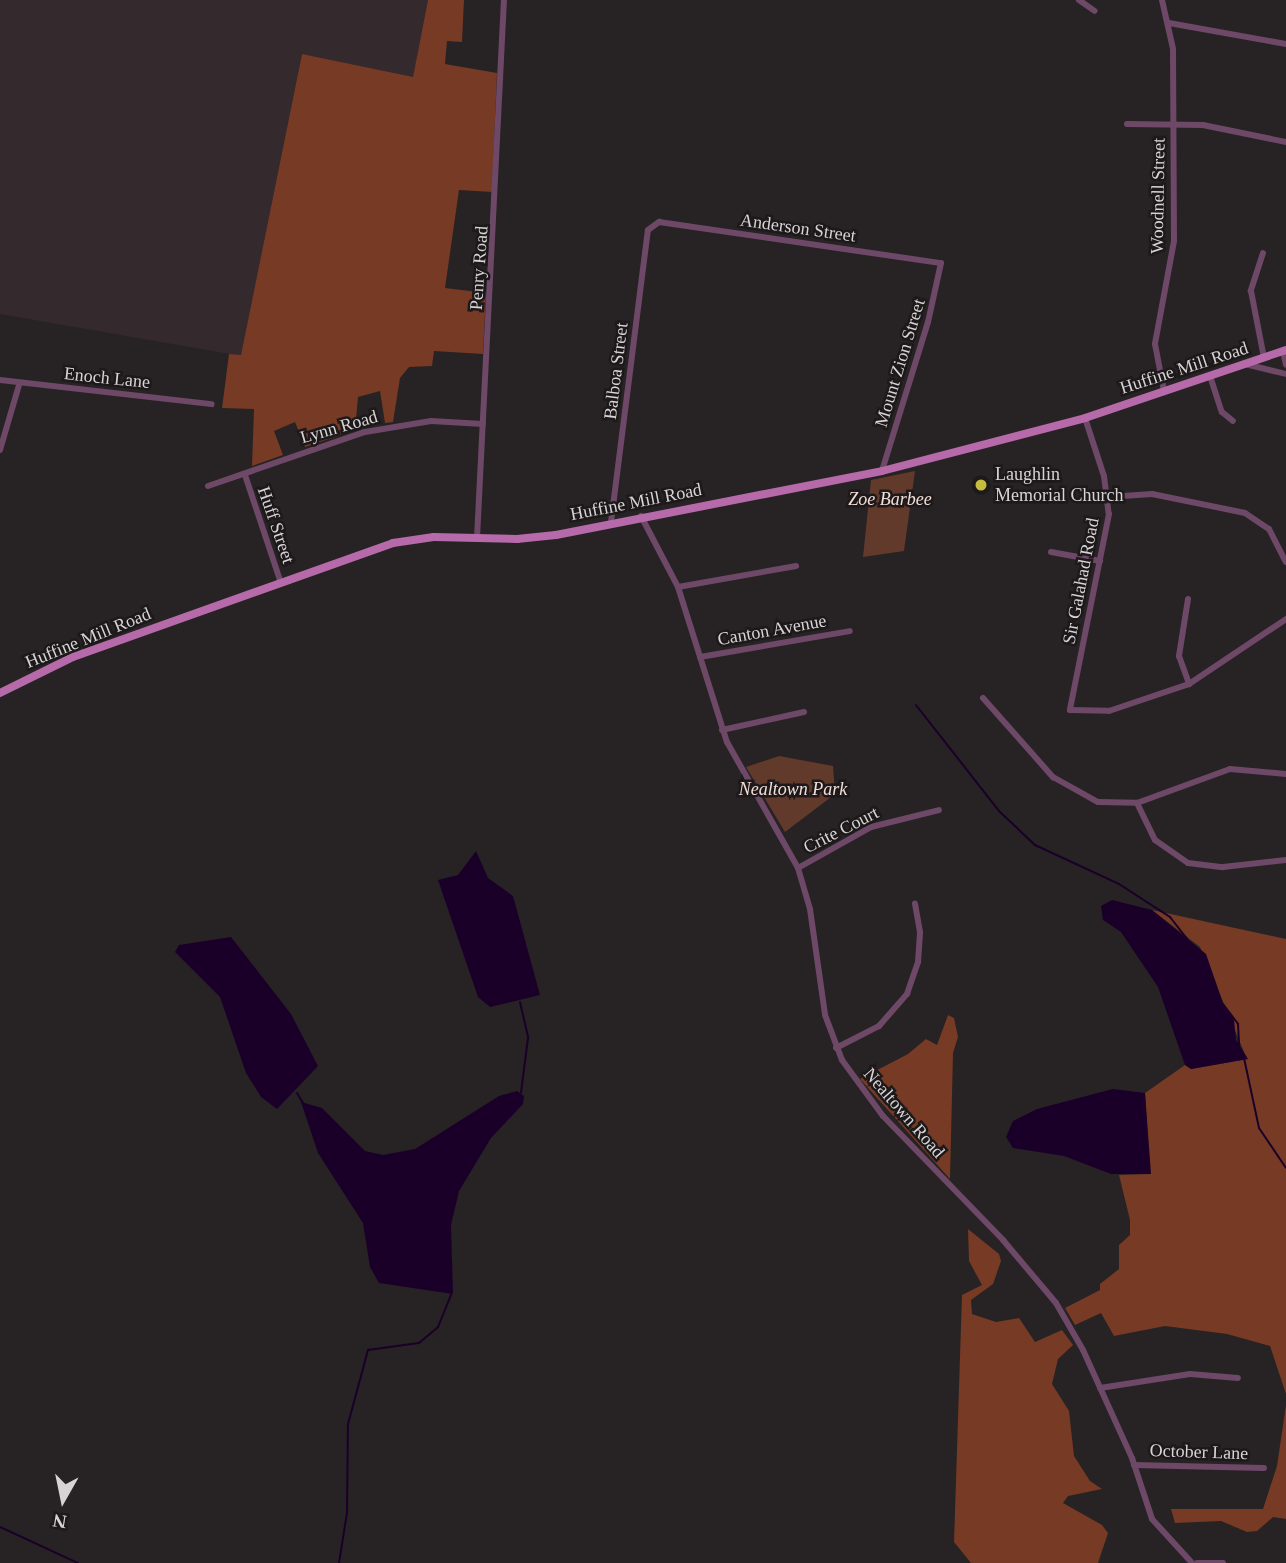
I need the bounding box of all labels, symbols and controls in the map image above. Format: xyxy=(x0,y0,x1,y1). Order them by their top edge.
street label: Woodnell Street xyxy=(1146,138,1170,254)
street label: Anderson Street xyxy=(739,209,857,247)
street label: Penry Road xyxy=(465,225,493,311)
street label: Mount Zion Street xyxy=(870,296,930,430)
street label: Balboa Street xyxy=(599,321,633,421)
street label: Huffine Mill Road xyxy=(1117,337,1251,399)
street label: Enoch Lane xyxy=(63,363,151,393)
street label: Lynn Road xyxy=(298,406,380,448)
place label: Laughlin Memorial Church xyxy=(995,464,1123,506)
marker: Laughlin Memorial Church xyxy=(973,477,989,493)
street label: Huffine Mill Road xyxy=(568,479,704,525)
street label: Huff Street xyxy=(253,484,299,566)
park label: Zoe Barbee xyxy=(848,488,932,510)
street label: Sir Galahad Road xyxy=(1058,516,1104,646)
street label: Huffine Mill Road xyxy=(22,603,154,673)
street label: Canton Avenue xyxy=(715,610,829,650)
park label: Nealtown Park xyxy=(739,778,847,800)
street label: Crite Court xyxy=(800,802,882,858)
street label: Nealtown Road xyxy=(859,1063,949,1163)
street label: October Lane xyxy=(1149,1439,1249,1465)
north arrow xyxy=(28,1465,98,1535)
text: N xyxy=(51,1510,68,1533)

